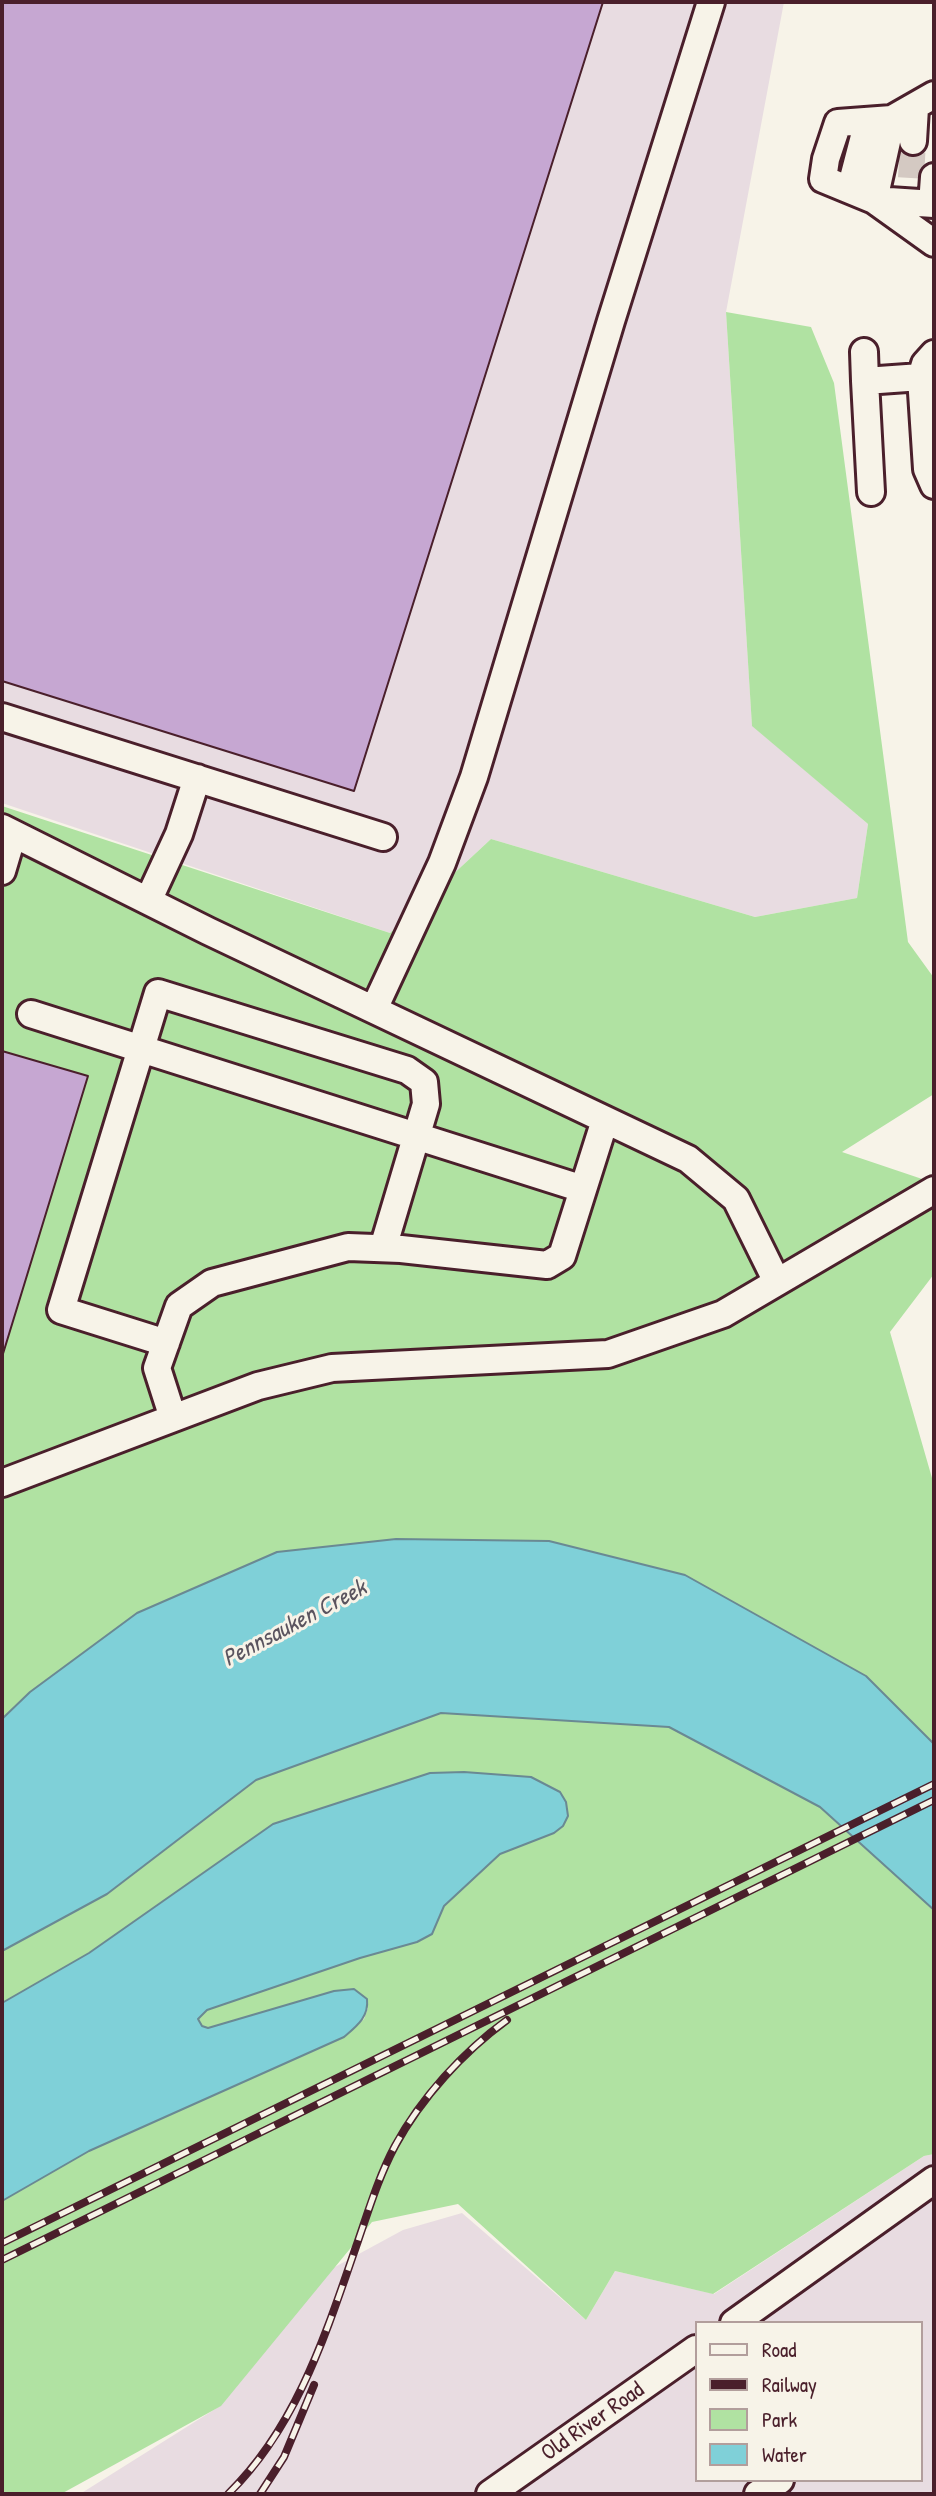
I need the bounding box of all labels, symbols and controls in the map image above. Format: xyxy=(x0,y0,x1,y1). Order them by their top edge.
water label: Pennsauken Creek xyxy=(218,1574,372,1674)
legend xyxy=(694,2321,922,2482)
text: Road xyxy=(762,2335,796,2364)
text: Railway xyxy=(762,2370,817,2399)
street label: Old River Road xyxy=(536,2377,650,2467)
text: Park xyxy=(762,2405,797,2434)
text: Water xyxy=(762,2440,807,2469)

